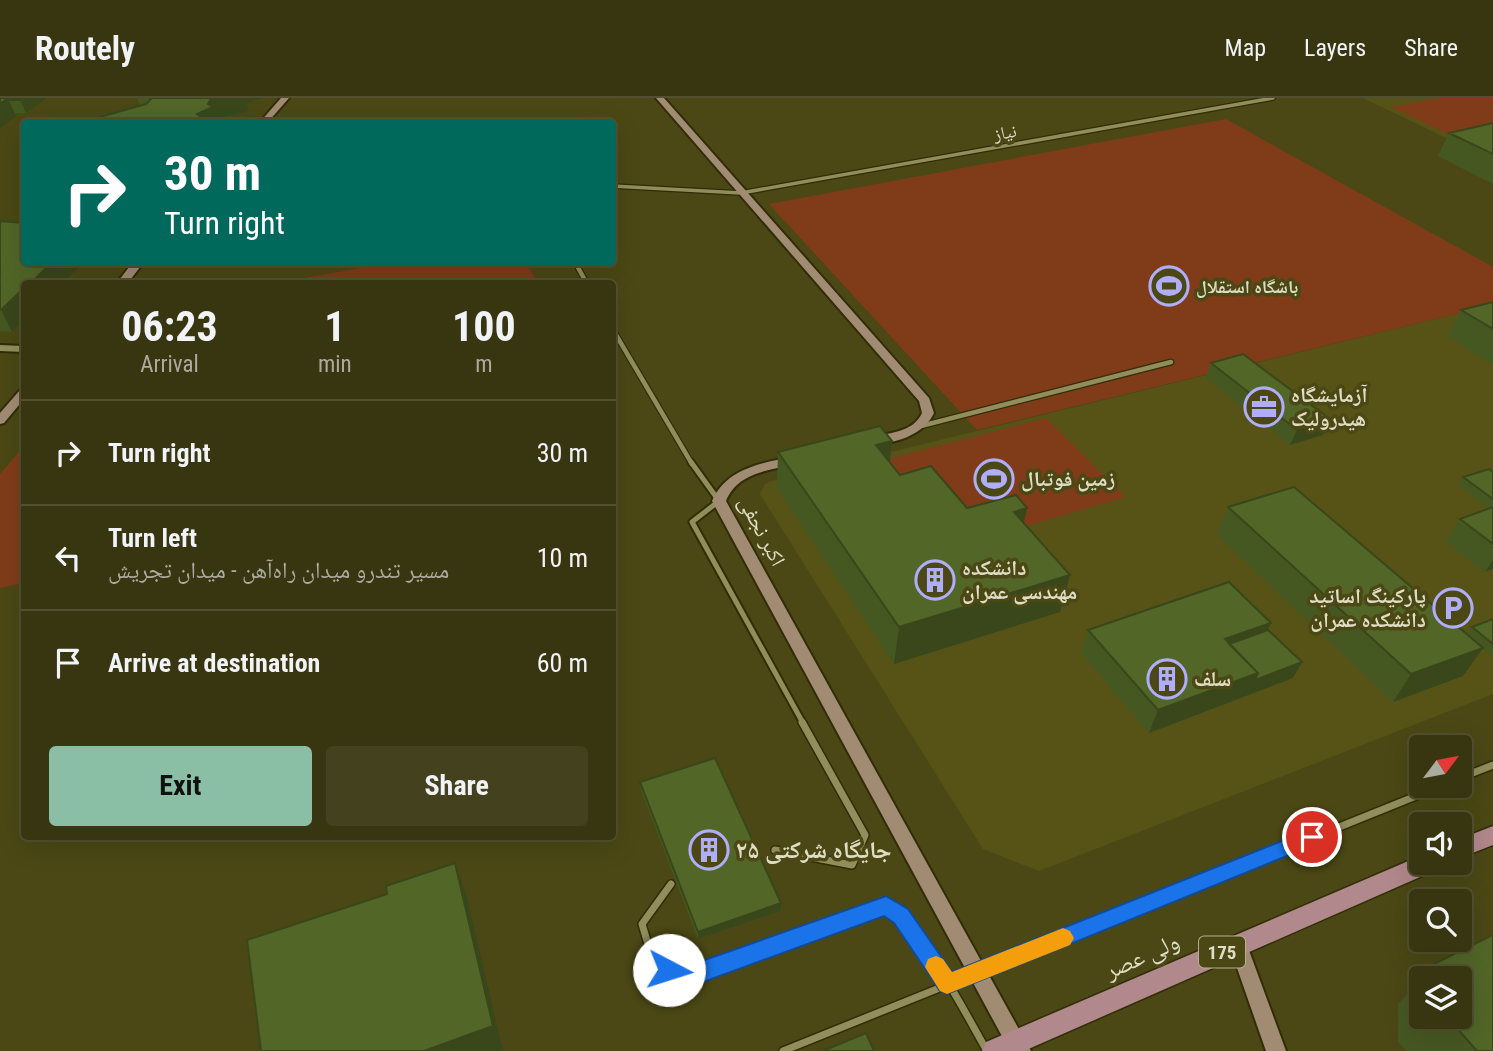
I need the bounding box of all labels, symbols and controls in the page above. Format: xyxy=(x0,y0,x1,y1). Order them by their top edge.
text: Routely xyxy=(35,29,135,68)
text: Map xyxy=(1225,34,1266,62)
text: Layers xyxy=(1304,34,1366,62)
text: Share xyxy=(1404,34,1458,62)
street label: نیاز xyxy=(991,120,1018,145)
text: 30 m xyxy=(164,145,261,202)
icon: right xyxy=(49,147,140,238)
text: Turn right xyxy=(164,204,285,242)
sports icon: باشگاه استقلال xyxy=(1148,265,1190,307)
place label: باشگاه استقلال xyxy=(1196,276,1298,298)
text: 06:23 xyxy=(121,302,218,351)
text: 1 xyxy=(324,302,345,351)
text: 100 xyxy=(452,302,516,351)
text: Arrival xyxy=(140,351,199,378)
text: min xyxy=(318,351,352,378)
text: m xyxy=(475,351,492,378)
place label: آزمایشگاه هیدرولیک xyxy=(1291,383,1368,431)
office icon: آزمایشگاه هیدرولیک xyxy=(1243,386,1285,428)
icon: right xyxy=(49,434,87,472)
text: Turn right xyxy=(108,438,210,468)
text: 30 m xyxy=(537,438,588,468)
sports icon: زمین فوتبال xyxy=(973,458,1015,500)
place label: زمین فوتبال xyxy=(1021,467,1115,492)
street label: اکبر نجفی xyxy=(733,492,790,570)
text: Turn left xyxy=(108,523,197,553)
icon: left xyxy=(49,539,87,577)
text: 10 m xyxy=(537,543,588,573)
place label: دانشکده مهندسی عمران xyxy=(962,556,1077,605)
text: مسیر تندرو میدان راه‌آهن - میدان تجریش xyxy=(108,557,449,584)
building icon: دانشکده مهندسی عمران xyxy=(914,559,956,601)
place label: پارکینگ اساتید دانشکده عمران xyxy=(1309,584,1426,632)
parking icon: پارکینگ اساتید دانشکده عمران xyxy=(1432,587,1474,629)
icon: arrive xyxy=(49,644,87,682)
text: Arrive at destination xyxy=(108,648,320,678)
text: 60 m xyxy=(537,648,588,678)
building icon: سلف xyxy=(1146,658,1188,700)
place label: سلف xyxy=(1194,667,1231,691)
north arrow xyxy=(1409,735,1472,798)
map controls xyxy=(1409,735,1472,1029)
button: Exit xyxy=(49,746,312,826)
button: Share xyxy=(326,746,588,826)
pin xyxy=(1282,807,1342,867)
button: sound xyxy=(1409,812,1472,875)
icon: arrive xyxy=(1293,818,1331,856)
building icon: جایگاه شرکتی ۲۵ xyxy=(688,829,730,871)
place label: جایگاه شرکتی ۲۵ xyxy=(736,836,892,864)
button: search xyxy=(1409,889,1472,952)
street label: ولی عصر xyxy=(1099,927,1184,985)
position arrow xyxy=(632,933,706,1007)
road number: 175 xyxy=(1199,936,1245,968)
button: layers xyxy=(1409,966,1472,1029)

